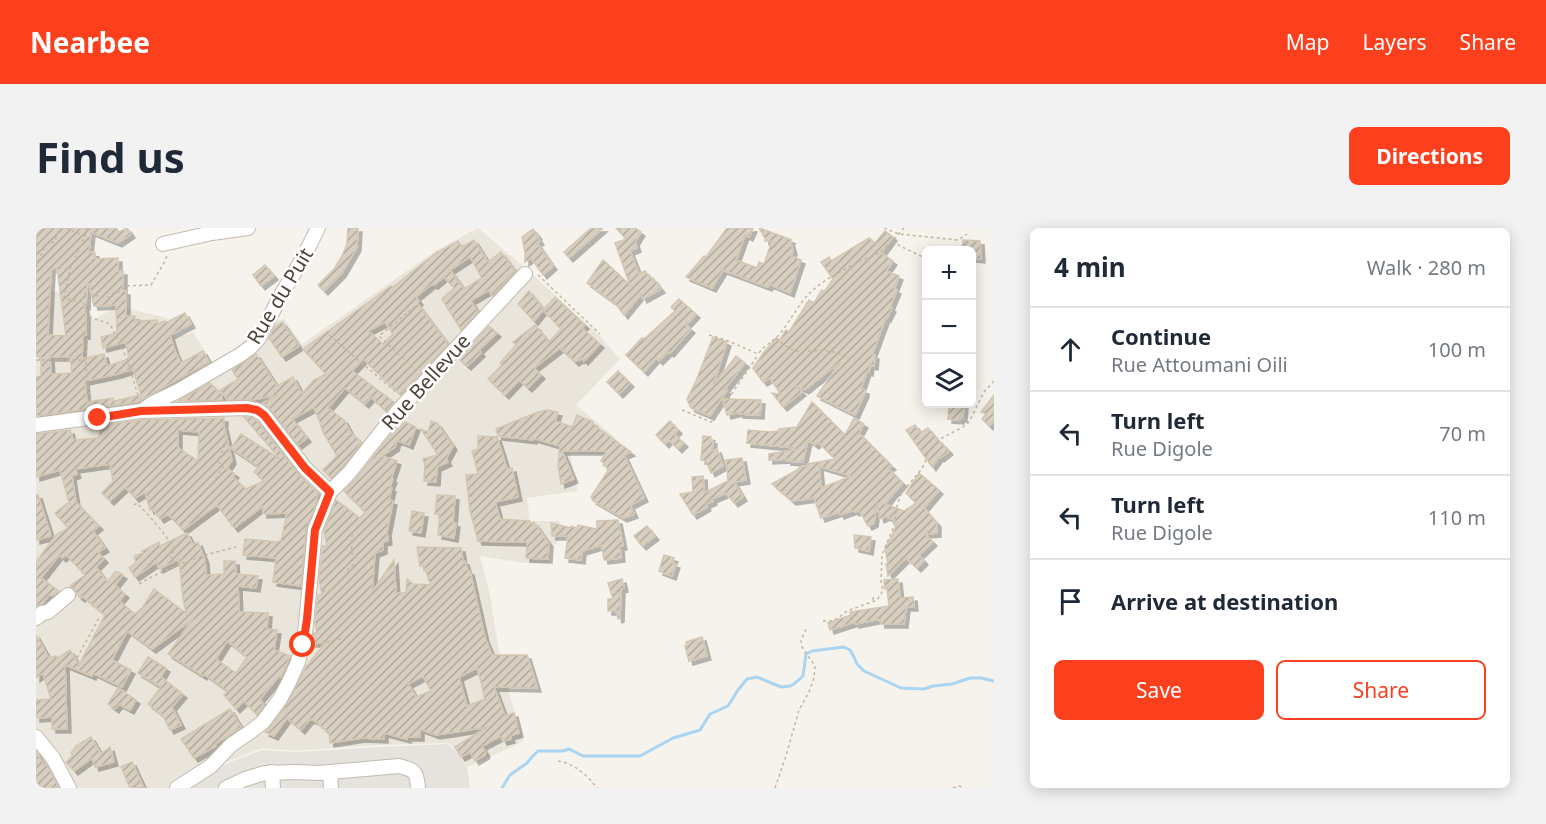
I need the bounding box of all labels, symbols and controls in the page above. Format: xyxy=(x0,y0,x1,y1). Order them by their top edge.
text: Nearbee xyxy=(30,23,150,61)
text: Map xyxy=(1286,28,1330,56)
text: Layers xyxy=(1363,28,1427,56)
text: Share xyxy=(1460,28,1516,56)
button: Directions xyxy=(1349,127,1510,185)
text: Find us xyxy=(36,128,185,185)
street label: Rue du Puit xyxy=(240,243,319,349)
map controls xyxy=(922,246,976,408)
button: + xyxy=(922,246,976,300)
text: 4 min xyxy=(1054,249,1126,285)
text: Walk · 280 m xyxy=(1367,254,1486,281)
button: − xyxy=(922,300,976,354)
text: Continue xyxy=(1111,321,1211,351)
street label: Rue Bellevue xyxy=(375,328,476,435)
icon: ahead xyxy=(1054,333,1087,366)
text: 100 m xyxy=(1428,336,1486,363)
text: Rue Attoumani Oili xyxy=(1111,351,1288,378)
button: layers xyxy=(922,354,976,408)
route end xyxy=(84,404,110,430)
text: Turn left xyxy=(1111,405,1205,435)
icon: left xyxy=(1054,417,1087,450)
text: 70 m xyxy=(1439,420,1486,447)
text: Rue Digole xyxy=(1111,435,1213,462)
text: Turn left xyxy=(1111,489,1205,519)
icon: left xyxy=(1054,501,1087,534)
text: 110 m xyxy=(1428,504,1486,531)
text: Rue Digole xyxy=(1111,519,1213,546)
icon: arrive xyxy=(1054,585,1087,618)
text: Arrive at destination xyxy=(1111,586,1338,616)
route start xyxy=(289,631,315,657)
button: Save xyxy=(1054,660,1264,720)
button: Share xyxy=(1276,660,1486,720)

